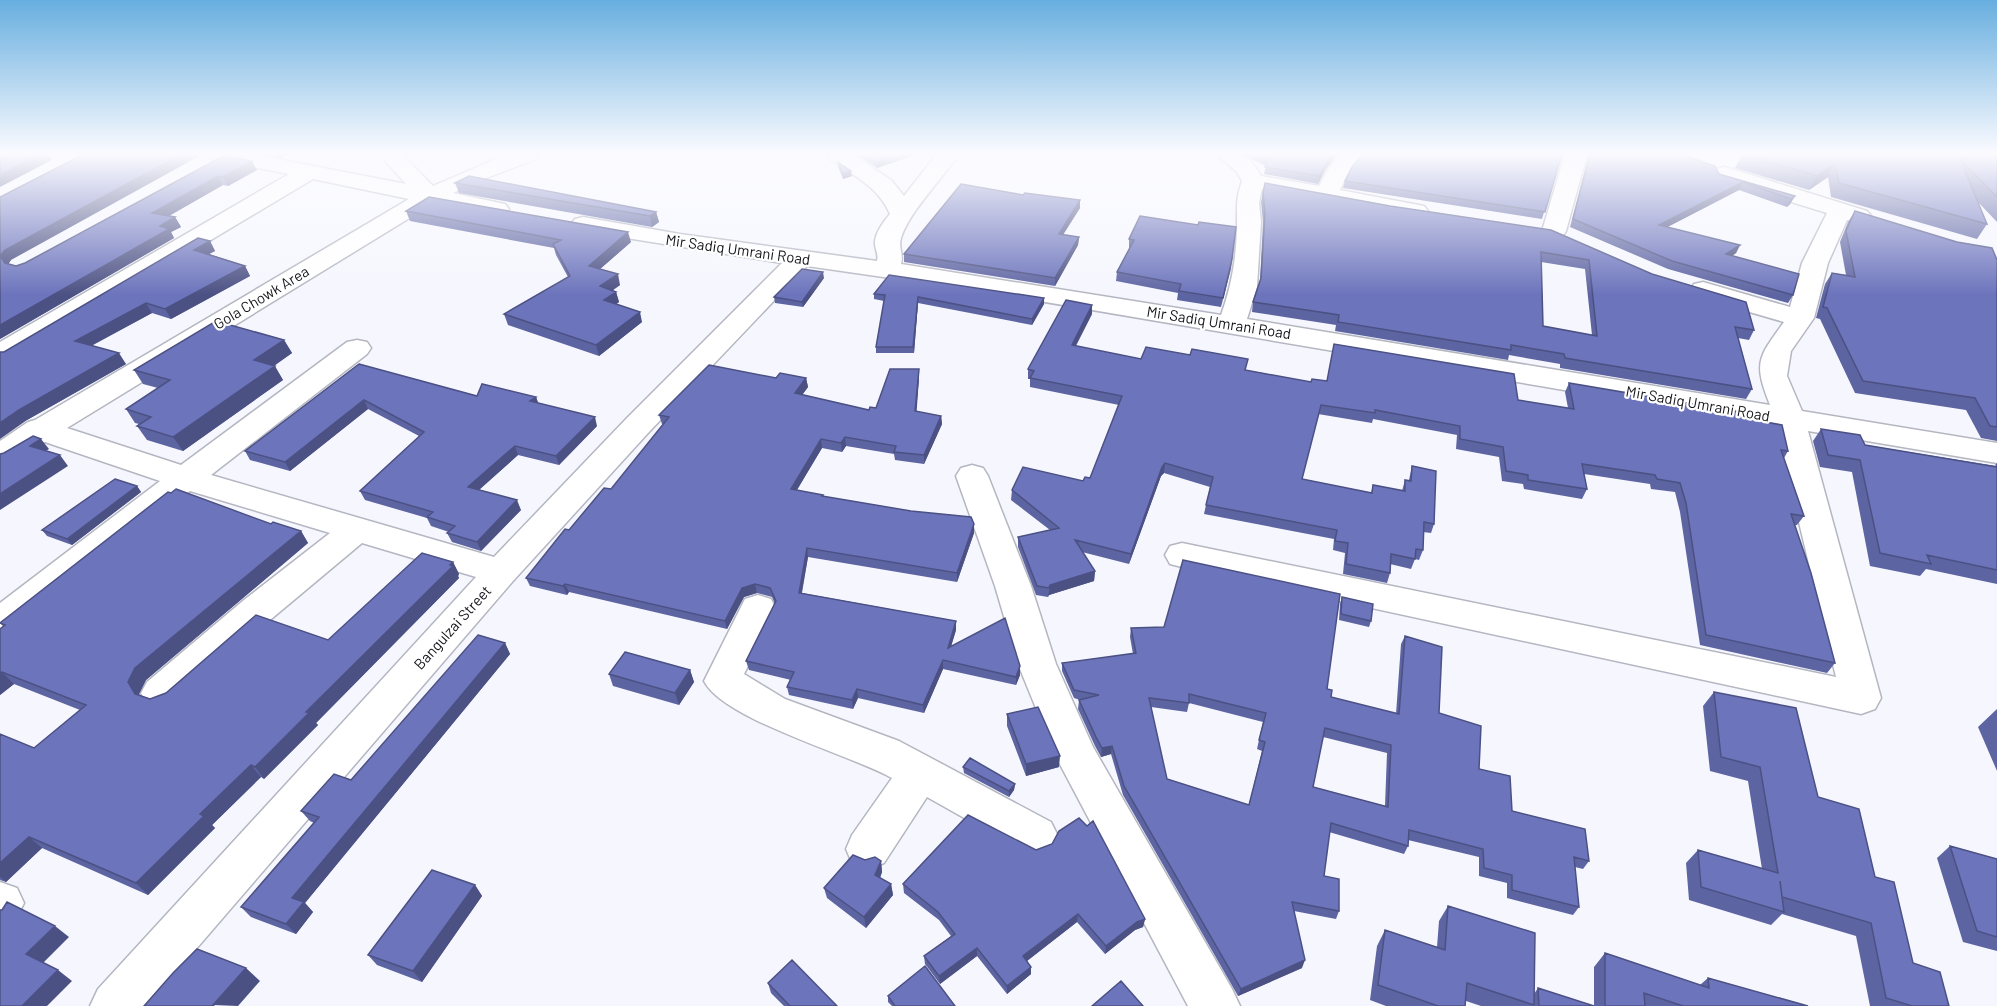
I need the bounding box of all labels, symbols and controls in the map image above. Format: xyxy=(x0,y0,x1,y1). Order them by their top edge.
street label: Mir Sadiq Umrani Road xyxy=(664,230,812,268)
street label: Gola Chowk Area xyxy=(210,262,312,332)
street label: Mir Sadiq Umrani Road xyxy=(1145,302,1293,342)
street label: Mir Sadiq Umrani Road xyxy=(1625,381,1771,425)
street label: Bangulzai Street xyxy=(410,581,494,673)

